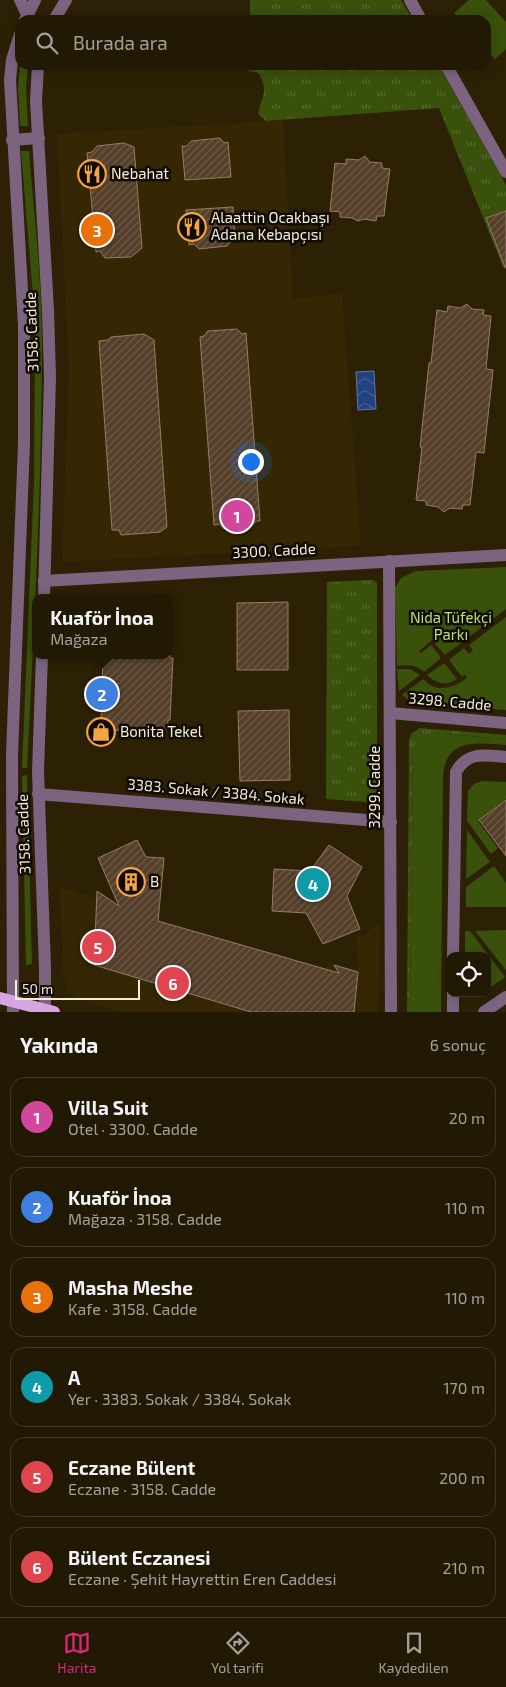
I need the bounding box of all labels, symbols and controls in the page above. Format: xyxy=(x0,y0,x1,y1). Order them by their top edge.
search box xyxy=(15,15,491,70)
icon: search xyxy=(33,29,61,57)
text: Burada ara xyxy=(73,31,168,54)
restaurant icon: Nebahat xyxy=(77,159,107,189)
place label: Nebahat xyxy=(111,164,169,182)
place label: Alaattin Ocakbaşı Adana Kebapçısı xyxy=(211,208,330,244)
pin: 3 xyxy=(81,211,113,249)
restaurant icon: Alaattin Ocakbaşı Adana Kebapçısı xyxy=(177,212,207,242)
street label: 3158. Cadde xyxy=(21,292,41,372)
your location xyxy=(238,449,264,475)
pin: 1 xyxy=(221,497,253,535)
street label: 3300. Cadde xyxy=(232,539,316,561)
popup xyxy=(32,594,172,659)
text: Kuaför İnoa xyxy=(50,606,154,629)
park label: Nida Tüfekçi Parkı xyxy=(410,608,492,643)
text: Mağaza xyxy=(50,629,108,648)
pin: 2 xyxy=(86,675,118,713)
street label: 3298. Cadde xyxy=(408,688,492,714)
shop icon: Bonita Tekel xyxy=(86,717,116,747)
place label: Bonita Tekel xyxy=(120,722,203,740)
street label: 3299. Cadde xyxy=(365,746,383,828)
street label: 3383. Sokak / 3384. Sokak xyxy=(127,774,306,808)
street label: 3158. Cadde xyxy=(13,794,33,874)
pin: 4 xyxy=(297,865,329,903)
building icon: B xyxy=(116,867,146,897)
place label: B xyxy=(150,872,159,890)
pin: 5 xyxy=(82,928,114,966)
map controls xyxy=(446,952,491,997)
button: locate xyxy=(446,952,491,997)
pin: 6 xyxy=(157,964,189,1002)
scale bar xyxy=(15,977,140,1000)
text: 50 m xyxy=(22,980,53,997)
text: Yakında xyxy=(20,1032,98,1057)
text: 6 sonuç xyxy=(430,1035,486,1054)
text: Villa Suit xyxy=(68,1096,148,1119)
text: 1 xyxy=(34,1108,40,1127)
text: 20 m xyxy=(449,1108,485,1127)
text: Otel · 3300. Cadde xyxy=(68,1119,198,1138)
text: Kuaför İnoa xyxy=(68,1186,172,1209)
text: 2 xyxy=(32,1198,42,1217)
text: 110 m xyxy=(445,1198,485,1217)
text: Mağaza · 3158. Cadde xyxy=(68,1209,222,1228)
text: Masha Meshe xyxy=(68,1276,193,1299)
text: 3 xyxy=(32,1288,42,1307)
text: 110 m xyxy=(445,1288,485,1307)
text: Kafe · 3158. Cadde xyxy=(68,1299,197,1318)
text: A xyxy=(68,1366,80,1389)
text: 4 xyxy=(32,1378,42,1397)
text: 170 m xyxy=(443,1378,485,1397)
text: Yer · 3383. Sokak / 3384. Sokak xyxy=(68,1389,291,1408)
text: Eczane Bülent xyxy=(68,1456,195,1479)
text: 5 xyxy=(33,1468,41,1487)
text: 200 m xyxy=(439,1468,485,1487)
text: Eczane · 3158. Cadde xyxy=(68,1479,216,1498)
text: Bülent Eczanesi xyxy=(68,1546,211,1569)
text: 6 xyxy=(32,1558,42,1577)
text: 210 m xyxy=(442,1558,485,1577)
text: Eczane · Şehit Hayrettin Eren Caddesi xyxy=(68,1569,336,1588)
tab: Harita xyxy=(57,1629,97,1676)
tab: Yol tarifi xyxy=(211,1629,264,1676)
tab: Kaydedilen xyxy=(379,1629,449,1676)

